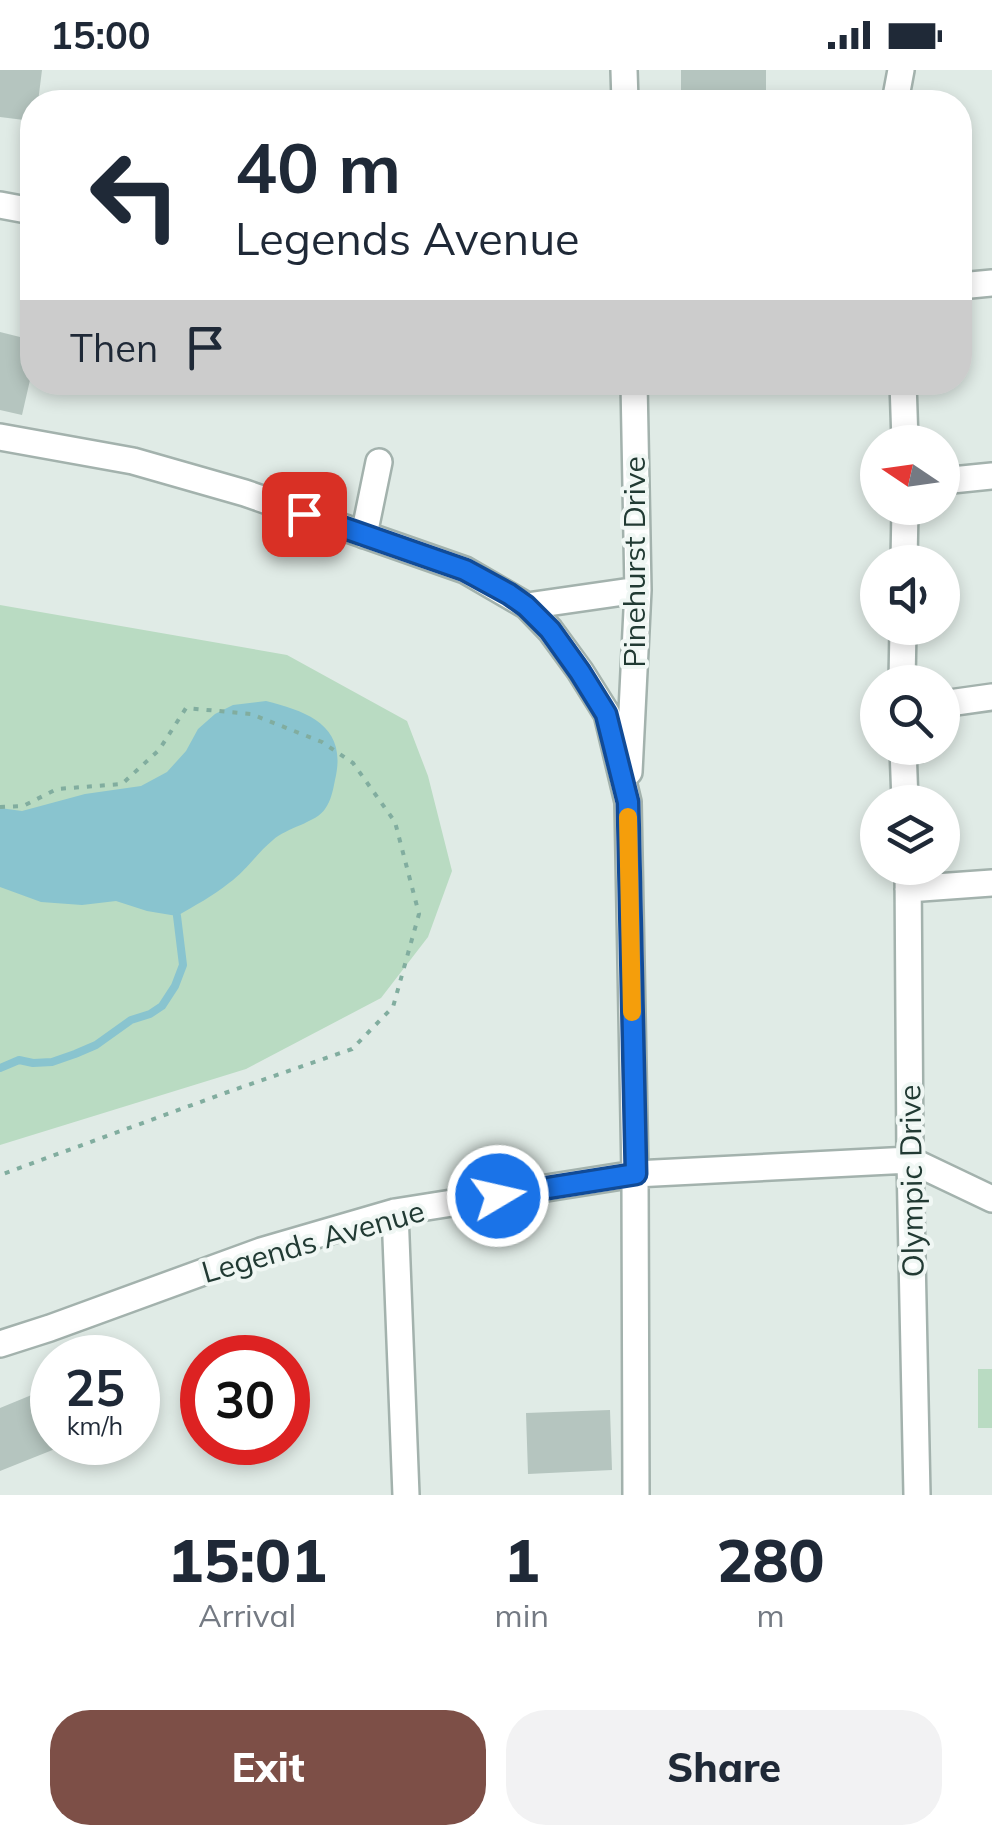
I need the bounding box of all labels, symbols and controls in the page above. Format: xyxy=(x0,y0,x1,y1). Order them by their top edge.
text: 15:00 xyxy=(50,11,151,59)
text: 40 m xyxy=(235,123,401,211)
icon: left xyxy=(70,130,200,260)
text: Legends Avenue xyxy=(235,210,580,266)
icon: arrive xyxy=(178,320,233,375)
text: Then xyxy=(70,324,158,372)
north arrow xyxy=(860,425,960,525)
map controls xyxy=(860,425,960,885)
street label: Pinehurst Drive xyxy=(615,456,653,668)
pin xyxy=(262,472,347,557)
icon: arrive xyxy=(277,487,332,542)
button: sound xyxy=(860,545,960,645)
button: search xyxy=(860,665,960,765)
button: layers xyxy=(860,785,960,885)
street label: Olympic Drive xyxy=(890,1084,932,1278)
position arrow xyxy=(446,1144,550,1248)
street label: Legends Avenue xyxy=(197,1191,429,1291)
speed limit sign: 30 xyxy=(180,1335,310,1465)
text: 25 xyxy=(65,1356,125,1419)
text: km/h xyxy=(67,1410,123,1441)
text: 15:01 xyxy=(167,1522,327,1597)
text: 1 xyxy=(504,1522,540,1597)
text: 280 xyxy=(716,1522,824,1597)
text: Arrival xyxy=(198,1595,296,1635)
text: min xyxy=(495,1595,549,1635)
text: m xyxy=(756,1595,785,1635)
button: Exit xyxy=(50,1710,486,1825)
button: Share xyxy=(506,1710,942,1825)

